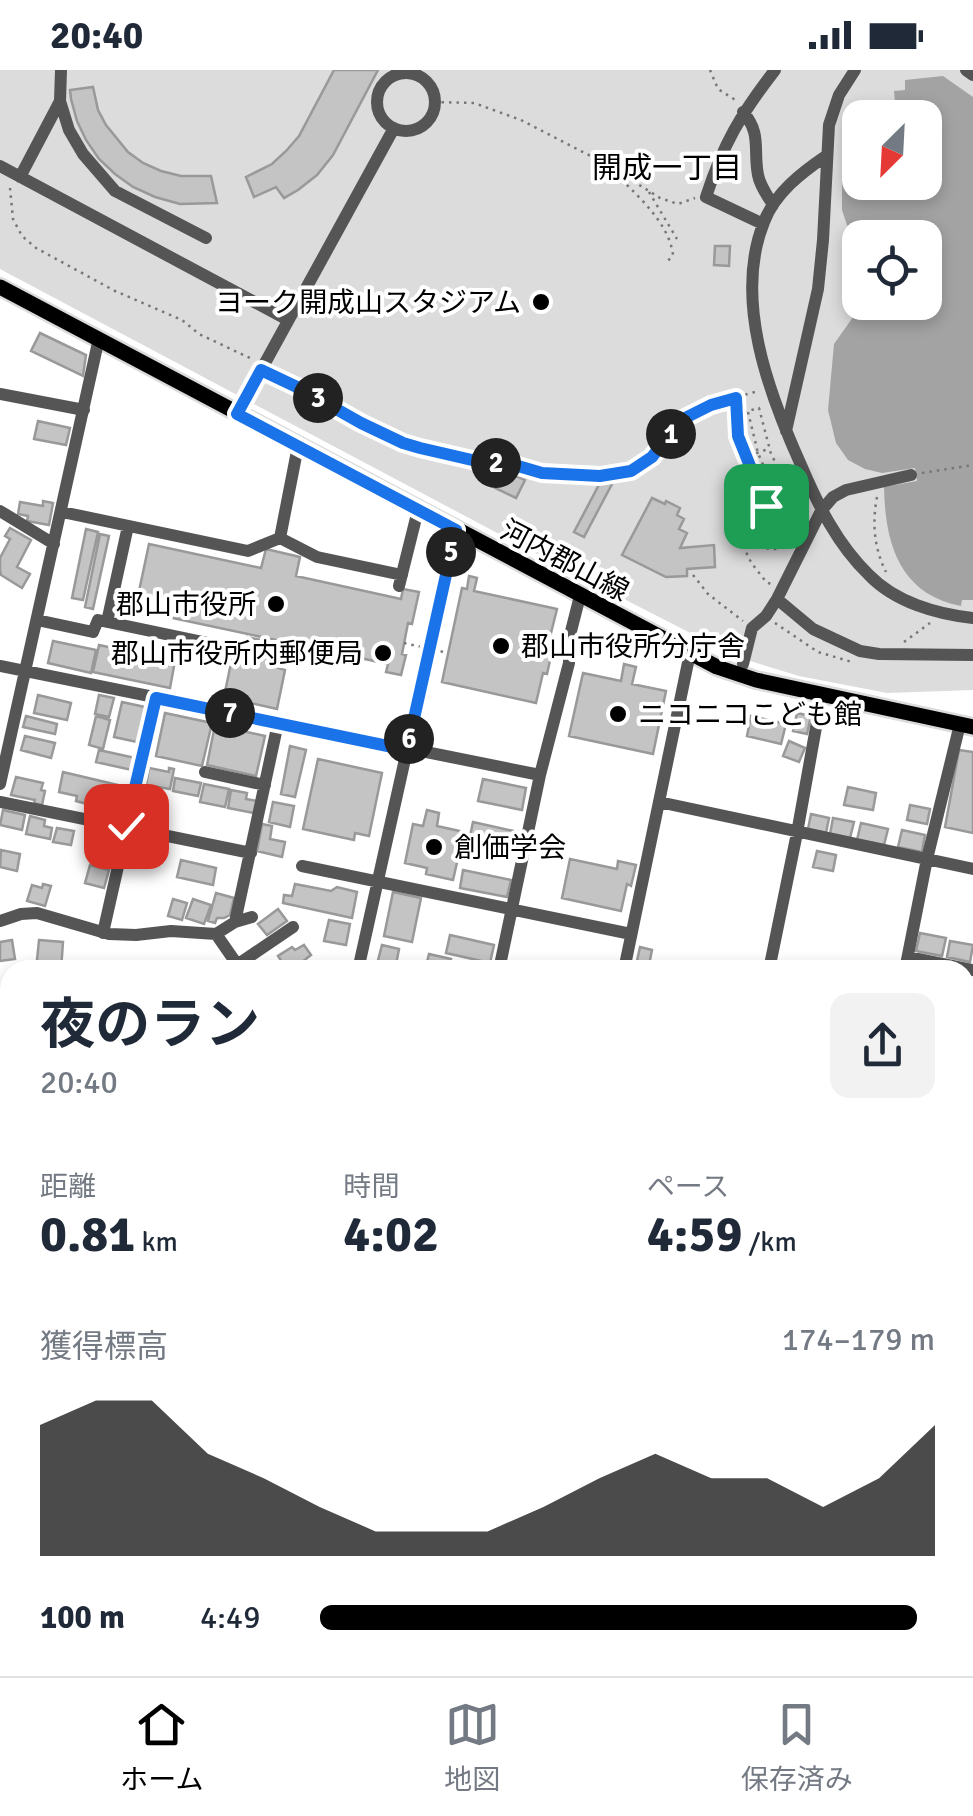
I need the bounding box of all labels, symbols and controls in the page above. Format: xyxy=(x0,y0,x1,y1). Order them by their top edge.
text: 20:40 xyxy=(50,12,143,59)
north arrow xyxy=(842,100,942,200)
map controls xyxy=(842,100,942,320)
district label: 開成一丁目 xyxy=(592,150,742,187)
button: locate xyxy=(842,220,942,320)
place label: ヨーク開成山スタジアム xyxy=(215,286,521,320)
marker: ヨーク開成山スタジアム xyxy=(530,291,552,313)
pin: 3 xyxy=(293,373,343,423)
text: 3 xyxy=(310,381,326,415)
pin: 1 xyxy=(646,409,696,459)
text: 1 xyxy=(663,417,679,451)
pin: 2 xyxy=(471,438,521,488)
text: 2 xyxy=(488,446,504,480)
pin xyxy=(724,464,809,549)
icon: arrive xyxy=(739,479,794,534)
street label: 河内郡山線 xyxy=(495,513,634,609)
pin: 5 xyxy=(426,527,476,577)
text: 5 xyxy=(443,535,459,569)
place label: 郡山市役所 xyxy=(116,588,256,622)
marker: 郡山市役所 xyxy=(265,593,287,615)
place label: 郡山市役所分庁舎 xyxy=(521,630,745,664)
marker: 郡山市役所分庁舎 xyxy=(490,635,512,657)
place label: 郡山市役所内郵便局 xyxy=(111,637,363,671)
marker: 郡山市役所内郵便局 xyxy=(372,642,394,664)
pin: 7 xyxy=(205,688,255,738)
text: 7 xyxy=(222,696,238,730)
place label: ニコニコこども館 xyxy=(638,698,862,732)
marker: ニコニコこども館 xyxy=(607,703,629,725)
pin: 6 xyxy=(384,714,434,764)
text: 6 xyxy=(401,722,417,756)
pin xyxy=(84,784,169,869)
icon: check xyxy=(99,799,154,854)
place label: 創価学会 xyxy=(454,831,566,865)
marker: 創価学会 xyxy=(423,836,445,858)
text: 夜のラン xyxy=(40,991,260,1059)
button: share xyxy=(830,993,935,1098)
text: 20:40 xyxy=(40,1063,118,1102)
text: 距離 xyxy=(40,1170,96,1204)
text: 時間 xyxy=(343,1170,399,1204)
text: ペース xyxy=(647,1170,729,1204)
text: 0.81 xyxy=(40,1204,135,1266)
text: 4:02 xyxy=(343,1204,439,1266)
text: 4:59 xyxy=(647,1204,742,1266)
text: km xyxy=(135,1225,178,1259)
text: /km xyxy=(742,1225,797,1259)
text: 174–179 m xyxy=(782,1320,935,1359)
text: 獲得標高 xyxy=(40,1327,168,1366)
text: 100 m xyxy=(40,1598,125,1637)
text: 4:49 xyxy=(200,1598,260,1637)
tab: ホーム xyxy=(120,1697,203,1797)
tab: 地図 xyxy=(444,1697,500,1797)
tab: 保存済み xyxy=(741,1697,853,1797)

